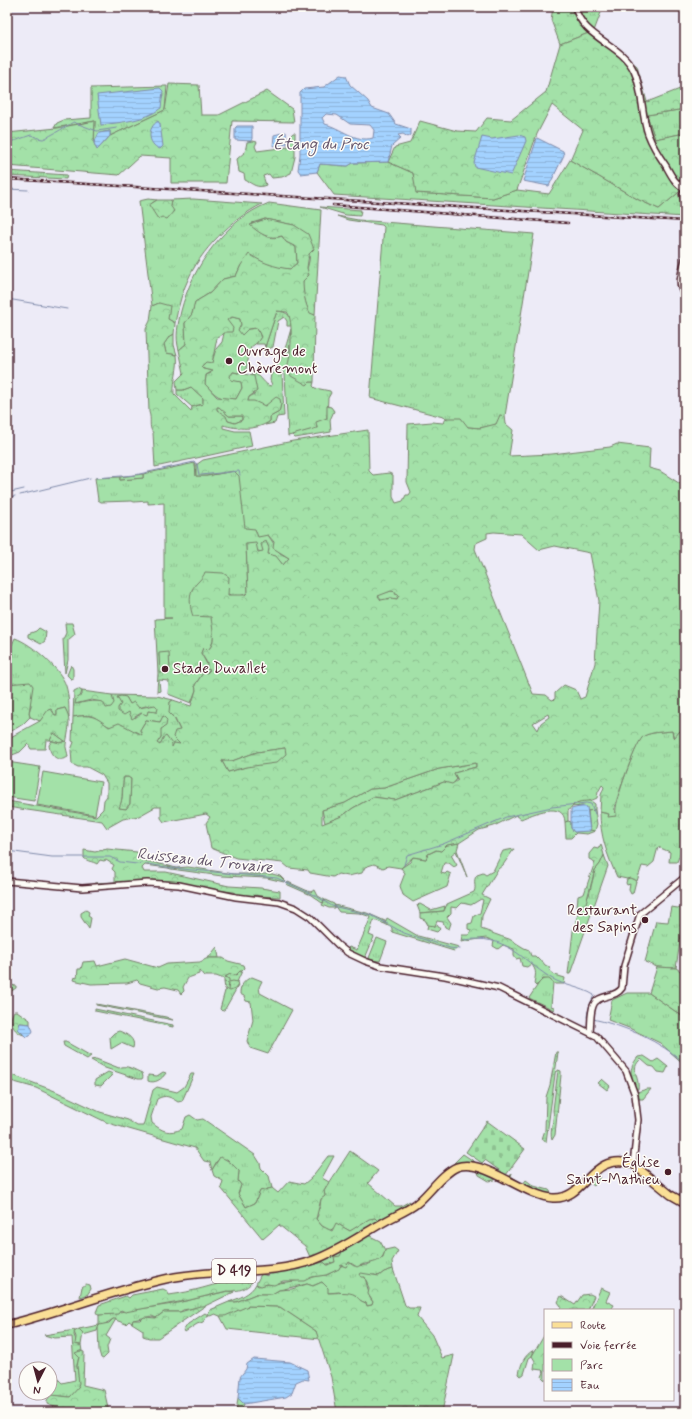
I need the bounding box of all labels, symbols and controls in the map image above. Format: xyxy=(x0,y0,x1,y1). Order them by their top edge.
water label: Étang du Proc xyxy=(273,134,370,157)
place label: Ouvrage de Chèvremont xyxy=(237,342,318,379)
marker: Ouvrage de Chèvremont xyxy=(224,356,234,366)
place label: Stade Duvallet xyxy=(173,659,266,679)
marker: Stade Duvallet xyxy=(160,664,170,674)
water label: Ruisseau du Trovaire xyxy=(136,843,275,879)
place label: Restaurant des Sapins xyxy=(567,901,637,938)
marker: Restaurant des Sapins xyxy=(640,915,650,925)
place label: Église Saint-Mathieu xyxy=(566,1152,660,1190)
marker: Église Saint-Mathieu xyxy=(663,1167,673,1177)
road number: D 419 xyxy=(212,1259,256,1283)
legend xyxy=(544,1309,674,1401)
text: Route xyxy=(580,1318,606,1334)
text: Voie ferrée xyxy=(580,1338,637,1354)
text: Parc xyxy=(580,1358,603,1374)
north arrow xyxy=(18,1361,58,1401)
text: Eau xyxy=(580,1378,600,1394)
text: N xyxy=(33,1383,41,1397)

